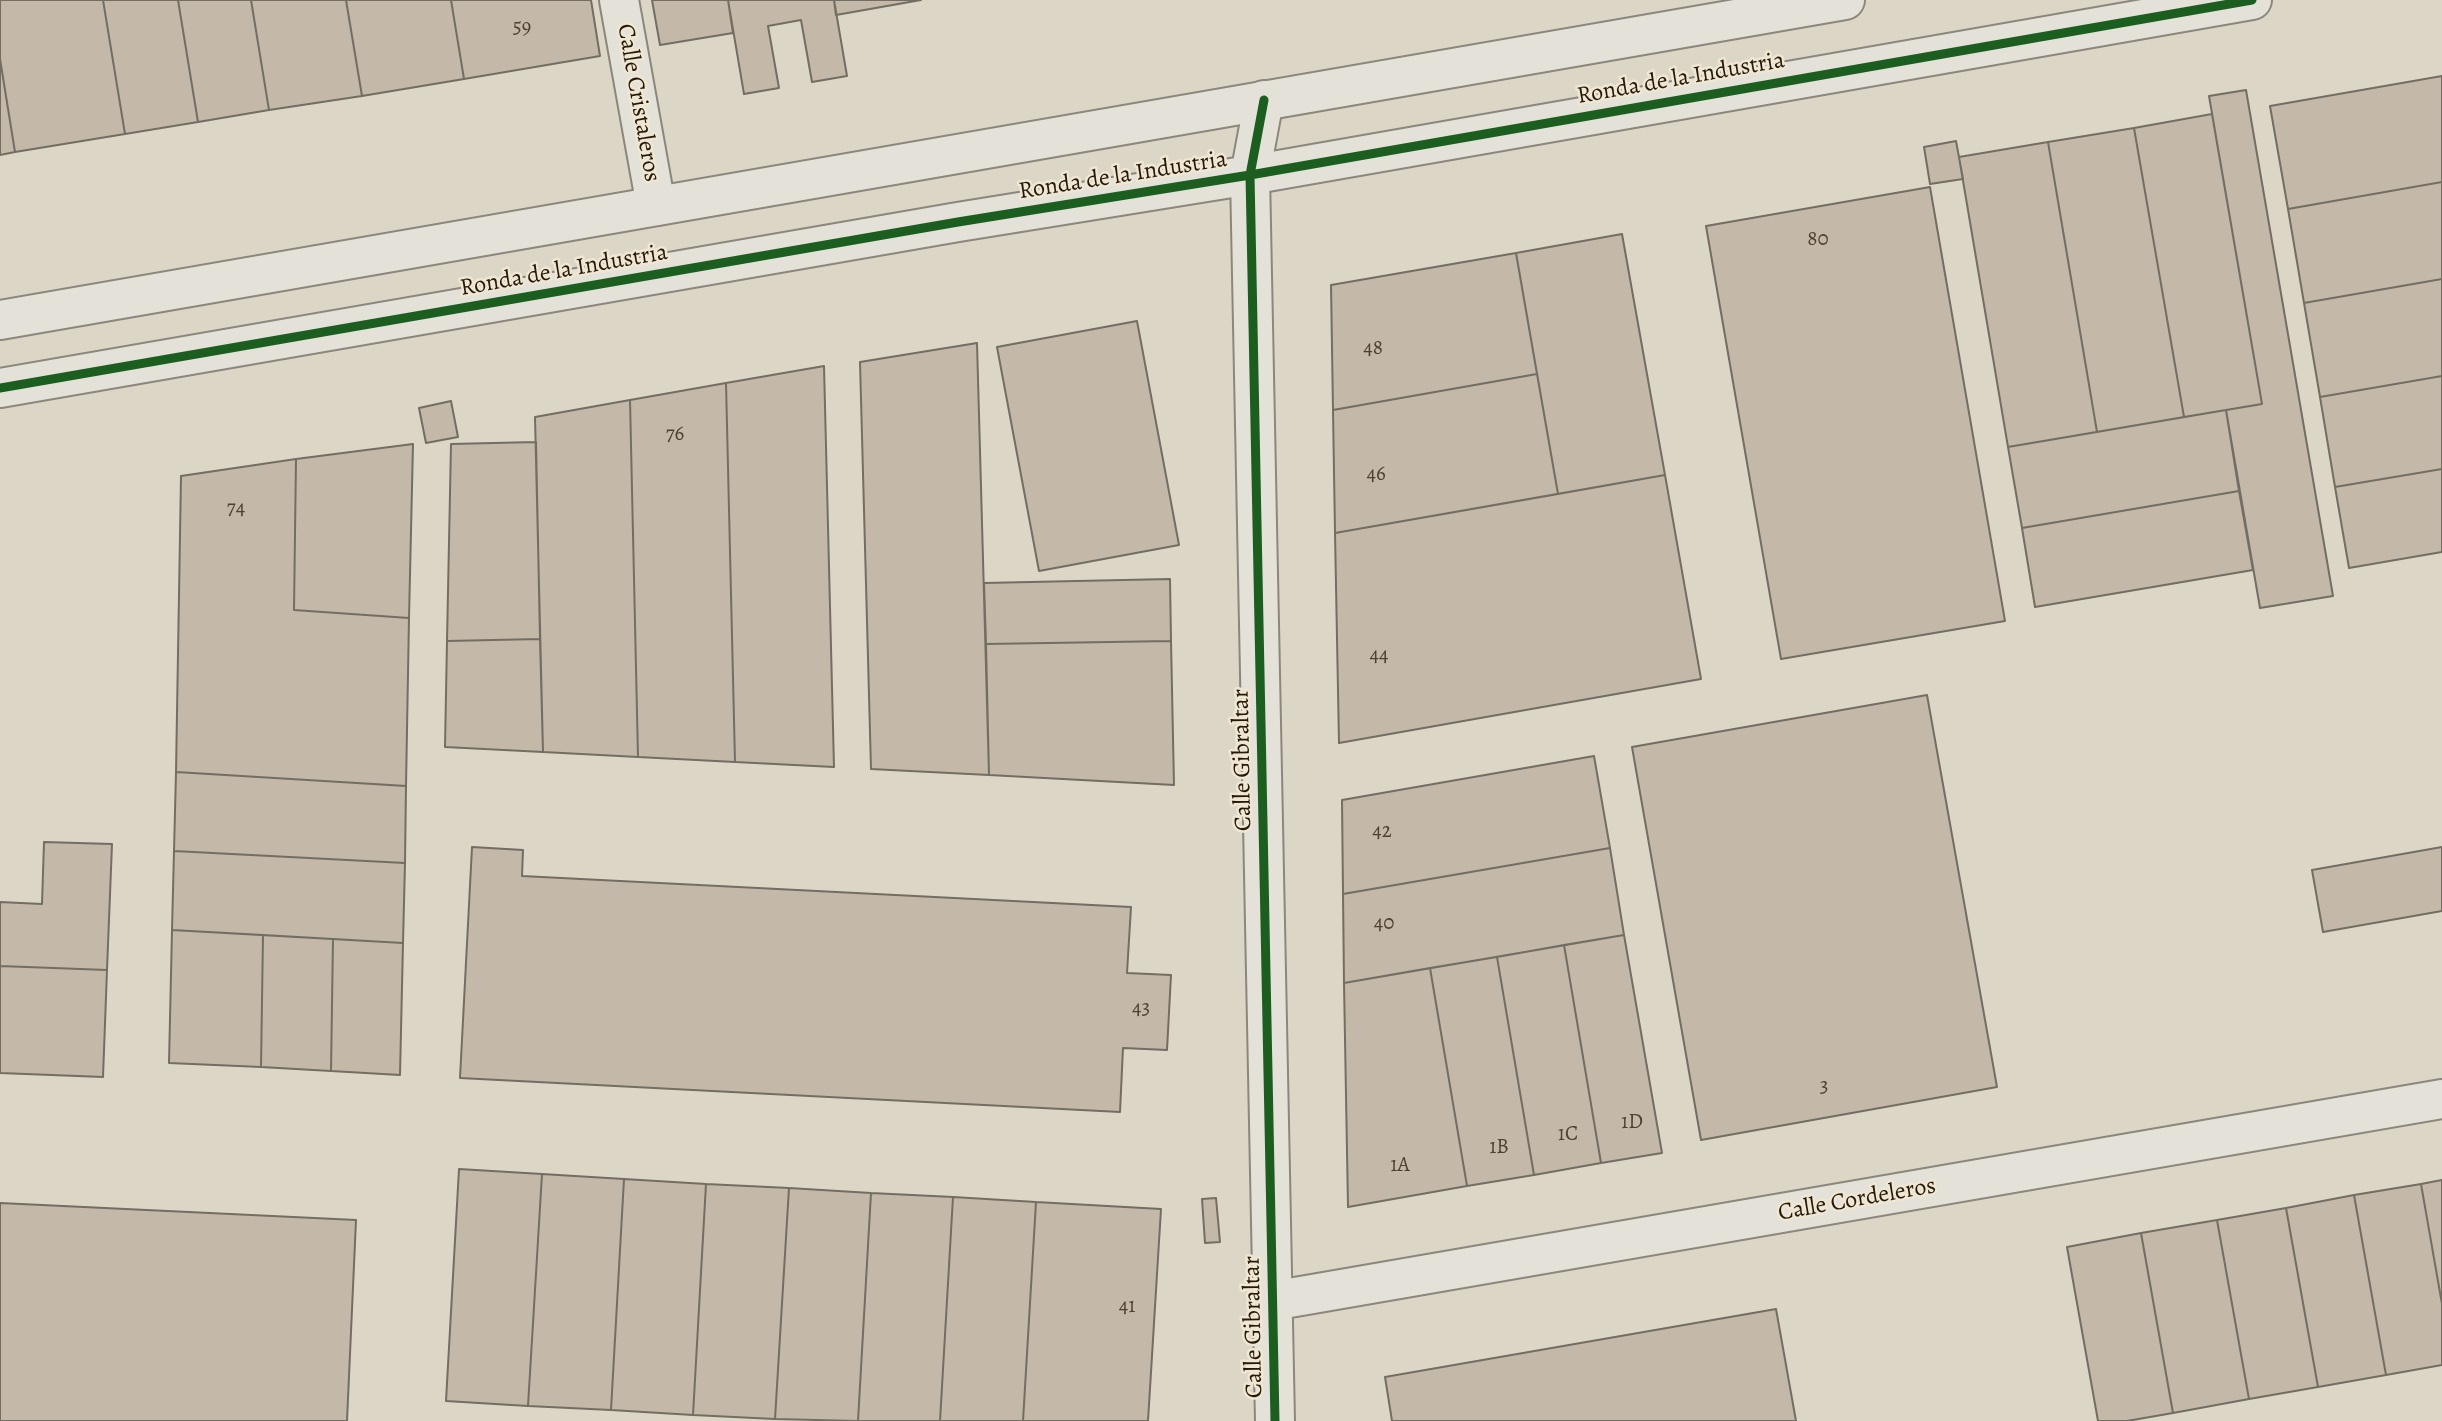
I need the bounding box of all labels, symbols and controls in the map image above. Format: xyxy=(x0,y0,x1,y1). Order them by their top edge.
house number: 59 xyxy=(513,15,531,41)
street label: Calle Cristaleros xyxy=(610,22,666,184)
street label: Ronda de la Industria xyxy=(1575,47,1787,111)
street label: Ronda de la Industria xyxy=(1017,145,1229,207)
house number: 80 xyxy=(1807,227,1829,253)
street label: Ronda de la Industria xyxy=(458,239,670,303)
house number: 48 xyxy=(1363,336,1383,362)
house number: 76 xyxy=(666,422,684,448)
house number: 46 xyxy=(1366,462,1386,488)
house number: 74 xyxy=(227,496,245,522)
house number: 44 xyxy=(1369,643,1389,669)
street label: Calle Gibraltar xyxy=(1227,689,1259,831)
house number: 42 xyxy=(1372,819,1392,845)
house number: 40 xyxy=(1374,911,1394,937)
house number: 43 xyxy=(1132,996,1150,1022)
house number: 3 xyxy=(1820,1074,1828,1100)
house number: 1D xyxy=(1621,1110,1643,1136)
house number: 1C xyxy=(1558,1122,1578,1148)
house number: 1B xyxy=(1489,1135,1509,1161)
house number: 1A xyxy=(1390,1153,1410,1179)
street label: Calle Cordeleros xyxy=(1776,1172,1938,1228)
street label: Calle Gibraltar xyxy=(1238,1256,1270,1398)
house number: 41 xyxy=(1119,1294,1135,1320)

